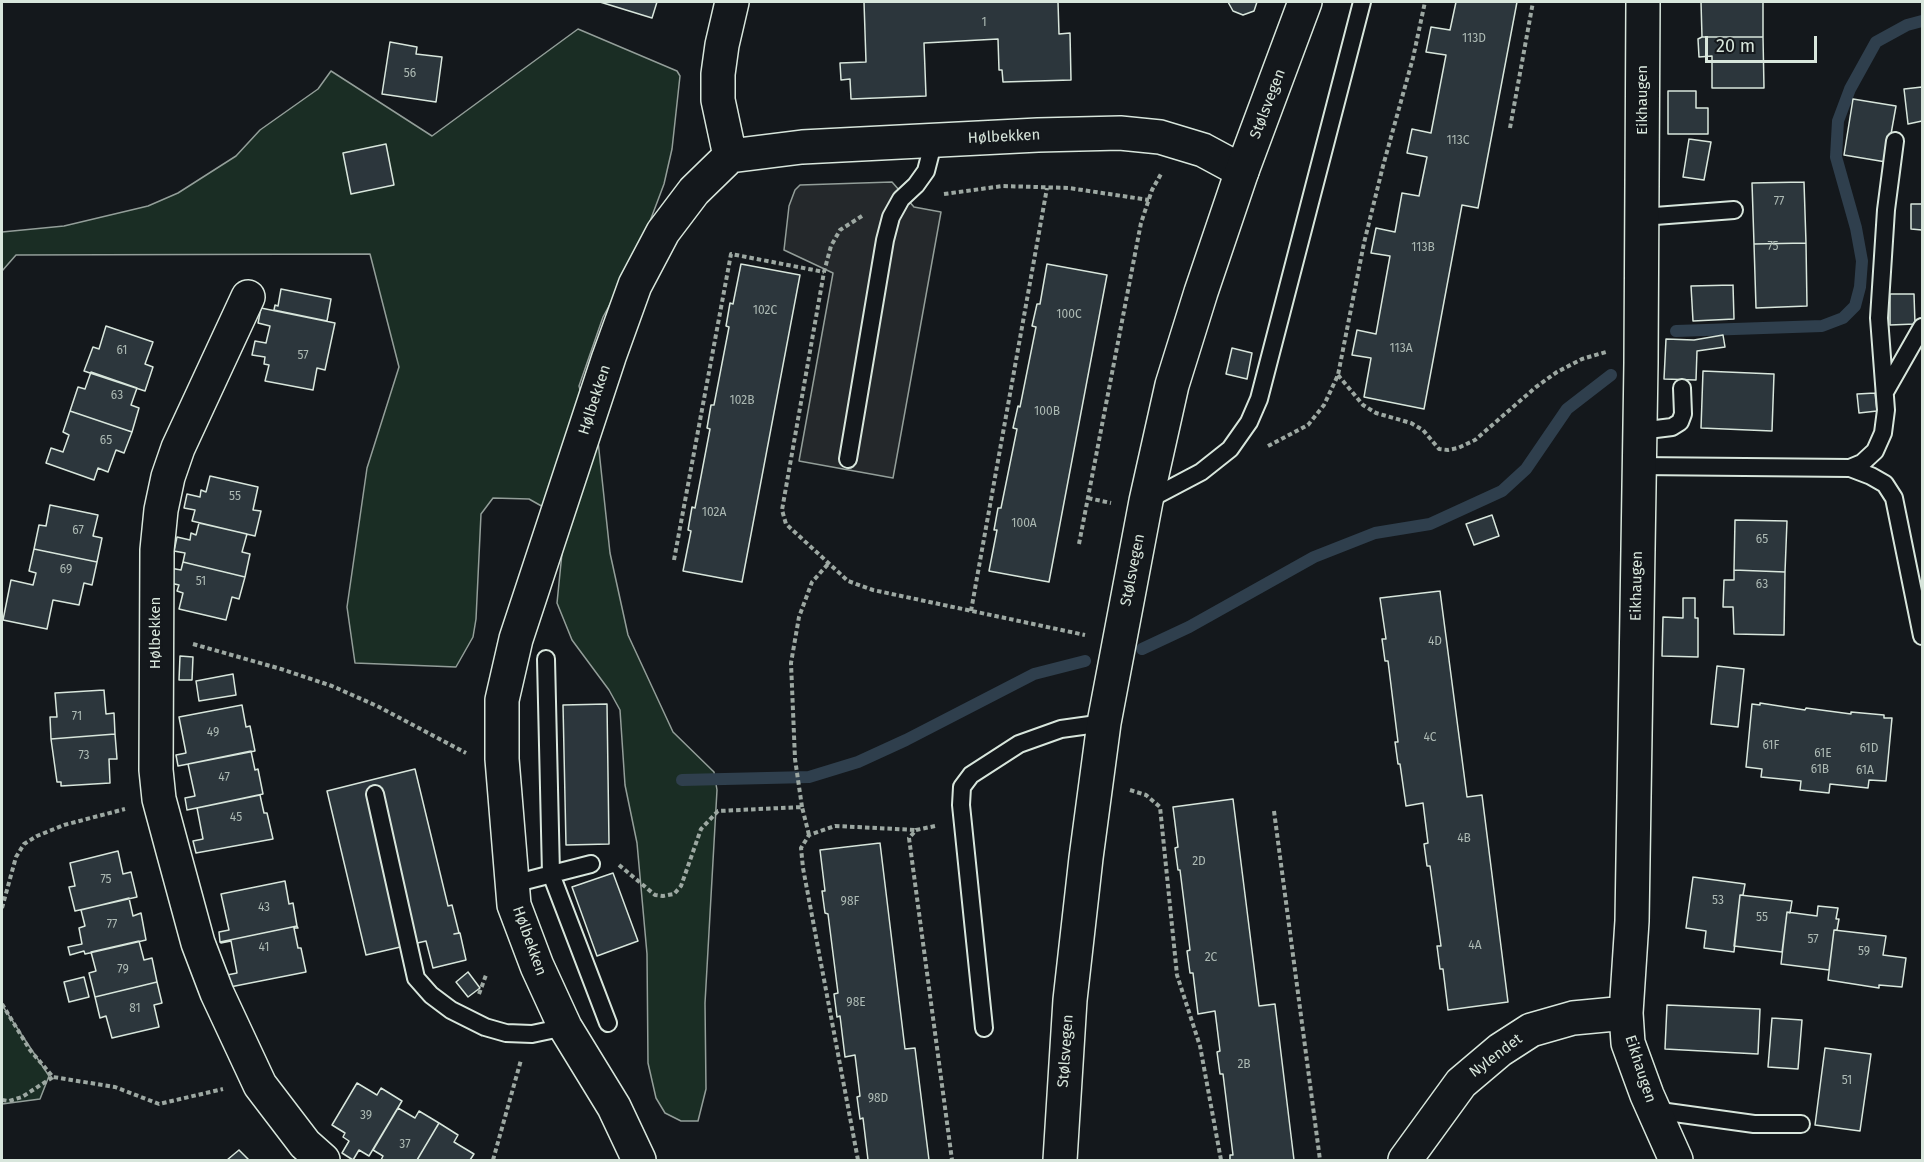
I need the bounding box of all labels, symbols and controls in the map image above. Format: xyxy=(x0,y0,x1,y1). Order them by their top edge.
house number: 1 xyxy=(981,16,987,30)
scale bar xyxy=(1708,24,1820,62)
house number: 113D xyxy=(1462,32,1486,46)
text: 20 m xyxy=(1716,35,1755,57)
street label: Eikhaugen xyxy=(1634,65,1652,135)
house number: 56 xyxy=(404,67,416,81)
street label: Stølsvegen xyxy=(1246,67,1290,141)
street label: Hølbekken xyxy=(967,126,1041,148)
house number: 113C xyxy=(1447,134,1469,148)
house number: 77 xyxy=(1774,195,1784,209)
house number: 75 xyxy=(1767,240,1779,254)
house number: 113B xyxy=(1411,241,1435,255)
house number: 102C xyxy=(753,304,777,318)
house number: 100C xyxy=(1056,308,1082,322)
house number: 113A xyxy=(1389,342,1413,356)
house number: 61 xyxy=(116,344,128,358)
house number: 57 xyxy=(297,349,309,363)
street label: Hølbekken xyxy=(575,363,615,437)
house number: 63 xyxy=(111,389,123,403)
house number: 102B xyxy=(730,394,754,408)
house number: 100B xyxy=(1034,405,1060,419)
house number: 65 xyxy=(100,434,112,448)
house number: 55 xyxy=(229,490,241,504)
house number: 102A xyxy=(702,506,726,520)
house number: 100A xyxy=(1011,517,1037,531)
house number: 67 xyxy=(72,524,84,538)
street label: Stølsvegen xyxy=(1117,532,1149,608)
house number: 65 xyxy=(1756,533,1768,547)
street label: Eikhaugen xyxy=(1627,551,1647,621)
house number: 69 xyxy=(60,563,72,577)
house number: 51 xyxy=(196,575,206,589)
house number: 63 xyxy=(1756,578,1768,592)
street label: Hølbekken xyxy=(147,597,165,669)
house number: 4D xyxy=(1428,635,1442,649)
house number: 71 xyxy=(72,710,82,724)
house number: 49 xyxy=(207,726,219,740)
house number: 4C xyxy=(1423,731,1437,745)
house number: 61F xyxy=(1763,739,1779,753)
house number: 61D xyxy=(1860,742,1878,756)
house number: 61E xyxy=(1814,747,1832,761)
house number: 73 xyxy=(78,749,90,763)
house number: 61B xyxy=(1811,763,1829,777)
house number: 61A xyxy=(1856,764,1874,778)
house number: 47 xyxy=(218,771,230,785)
house number: 45 xyxy=(230,811,242,825)
house number: 4B xyxy=(1457,832,1471,846)
house number: 2D xyxy=(1192,855,1206,869)
house number: 75 xyxy=(100,873,112,887)
house number: 53 xyxy=(1712,894,1724,908)
house number: 98F xyxy=(841,895,859,909)
house number: 43 xyxy=(258,901,270,915)
street label: Hølbekken xyxy=(508,904,550,978)
house number: 55 xyxy=(1756,911,1768,925)
house number: 77 xyxy=(107,918,117,932)
house number: 57 xyxy=(1807,933,1819,947)
house number: 4A xyxy=(1468,939,1482,953)
house number: 41 xyxy=(259,941,269,955)
house number: 59 xyxy=(1858,945,1870,959)
house number: 2C xyxy=(1205,951,1217,965)
house number: 79 xyxy=(117,963,129,977)
house number: 98E xyxy=(846,996,866,1010)
house number: 81 xyxy=(129,1002,141,1016)
street label: Stølsvegen xyxy=(1054,1014,1078,1088)
street label: Nylendet xyxy=(1466,1030,1526,1082)
street label: Eikhaugen xyxy=(1621,1033,1659,1105)
house number: 2B xyxy=(1237,1058,1251,1072)
house number: 51 xyxy=(1842,1074,1852,1088)
house number: 98D xyxy=(868,1092,888,1106)
house number: 39 xyxy=(360,1109,372,1123)
house number: 37 xyxy=(399,1138,411,1152)

